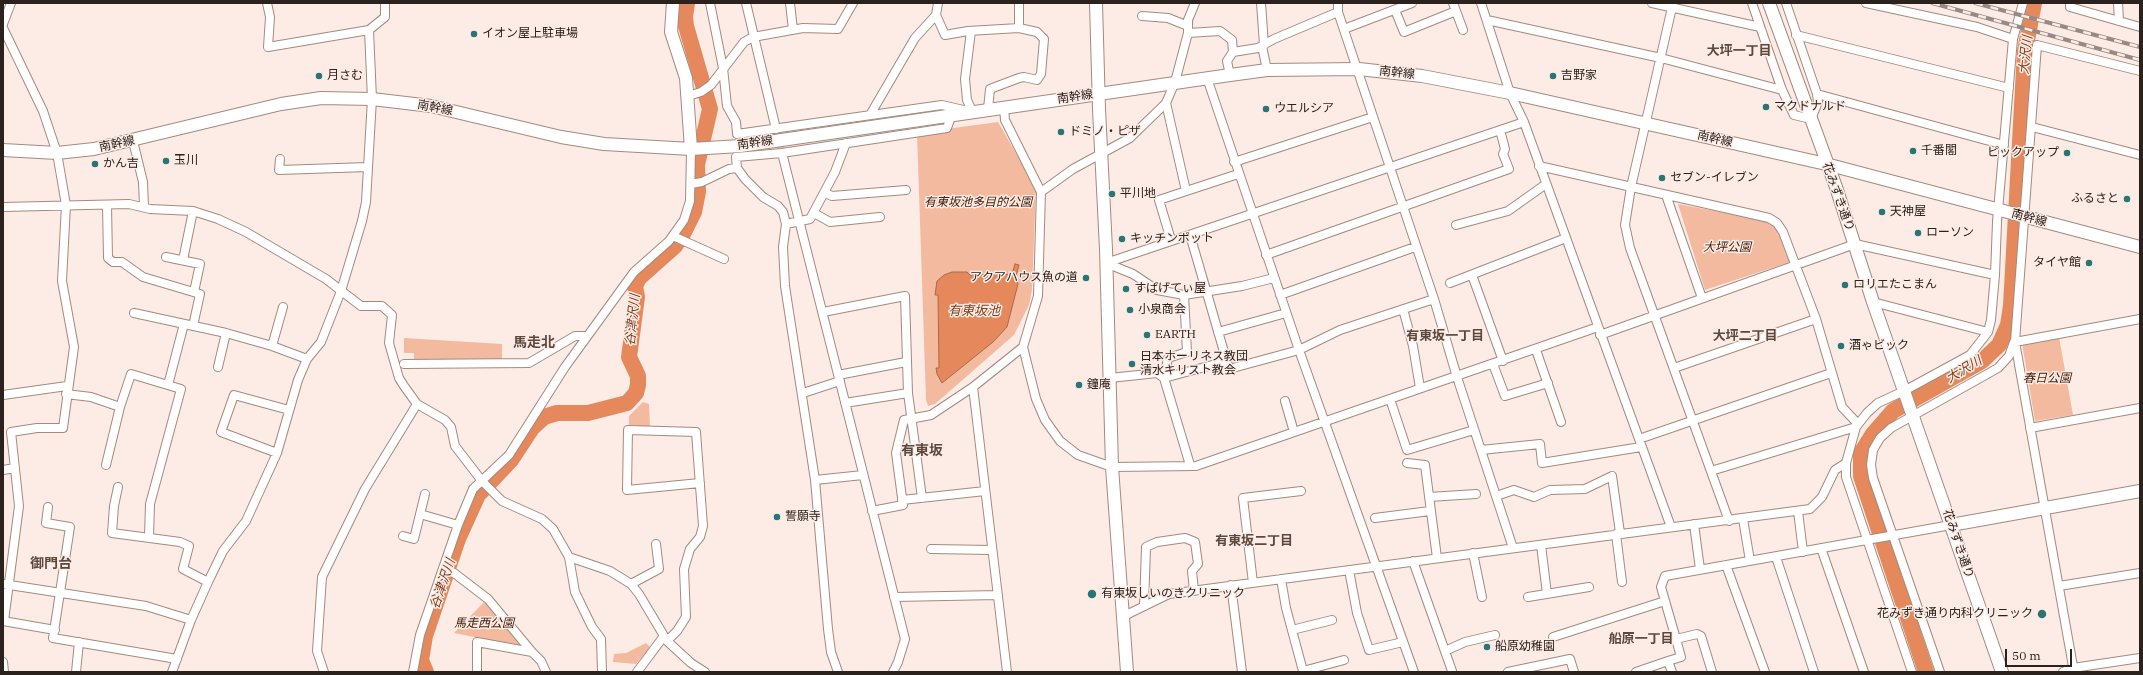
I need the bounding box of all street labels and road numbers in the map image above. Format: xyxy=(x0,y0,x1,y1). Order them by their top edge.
street label: 南幹線 xyxy=(1378,64,1416,82)
street label: 南幹線 xyxy=(1056,87,1094,107)
street label: 南幹線 xyxy=(416,97,454,119)
street label: 南幹線 xyxy=(1696,128,1734,150)
street label: 南幹線 xyxy=(98,133,136,155)
street label: 南幹線 xyxy=(736,133,774,153)
street label: 花みずき通り xyxy=(1819,161,1857,233)
street label: 南幹線 xyxy=(2010,206,2048,230)
street label: 花みずき通り xyxy=(1939,508,1977,580)

